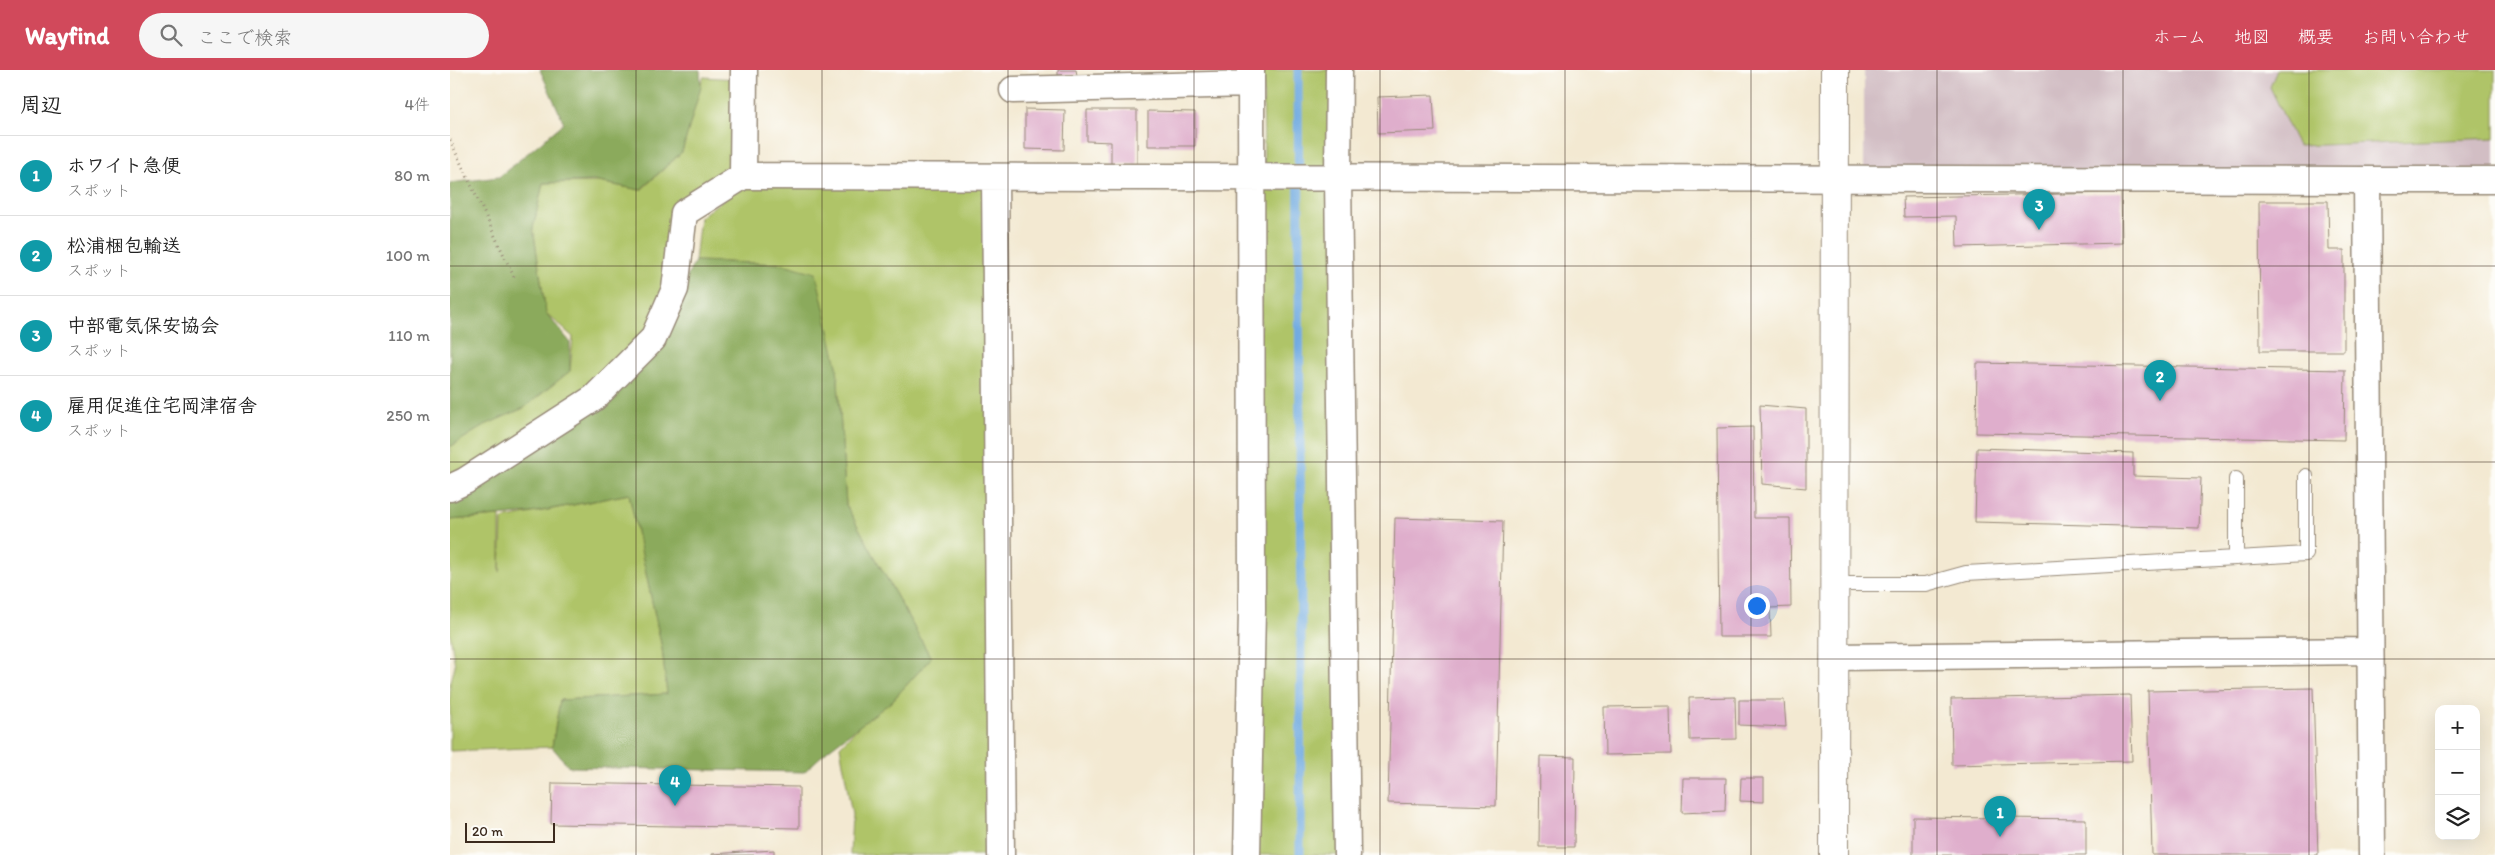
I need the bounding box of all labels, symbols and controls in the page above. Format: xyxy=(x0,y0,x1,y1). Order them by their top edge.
search box xyxy=(139,13,489,58)
text: Wayfind xyxy=(25,21,109,50)
icon: search xyxy=(157,21,185,49)
text: ここで検索 xyxy=(197,26,292,49)
text: ホーム xyxy=(2153,26,2206,48)
text: 地図 xyxy=(2234,26,2270,48)
text: 概要 xyxy=(2298,26,2334,48)
text: お問い合わせ xyxy=(2362,26,2470,48)
text: 周辺 xyxy=(20,92,62,117)
text: 4件 xyxy=(404,95,430,114)
text: ホワイト急便 xyxy=(67,154,181,177)
text: 1 xyxy=(32,166,40,185)
text: 80 m xyxy=(394,166,430,185)
text: スポット xyxy=(67,181,131,200)
pin: 3 xyxy=(2023,189,2055,230)
text: 松浦梱包輸送 xyxy=(67,234,181,257)
text: 2 xyxy=(32,246,40,265)
text: 100 m xyxy=(386,246,430,265)
text: スポット xyxy=(67,261,131,280)
text: 中部電気保安協会 xyxy=(67,314,219,337)
text: 3 xyxy=(32,326,40,345)
text: 110 m xyxy=(388,326,430,345)
text: スポット xyxy=(67,341,131,360)
pin: 2 xyxy=(2144,360,2176,401)
text: 雇用促進住宅岡津宿舎 xyxy=(67,394,257,417)
text: 4 xyxy=(31,406,41,425)
text: 250 m xyxy=(386,406,430,425)
text: スポット xyxy=(67,421,131,440)
your location xyxy=(1744,593,1770,619)
map controls xyxy=(2435,705,2480,840)
button: + xyxy=(2435,705,2480,750)
button: − xyxy=(2435,750,2480,795)
pin: 4 xyxy=(659,765,691,806)
button: layers xyxy=(2435,795,2480,840)
pin: 1 xyxy=(1984,796,2016,837)
scale bar xyxy=(465,820,555,843)
text: 20 m xyxy=(472,823,503,840)

